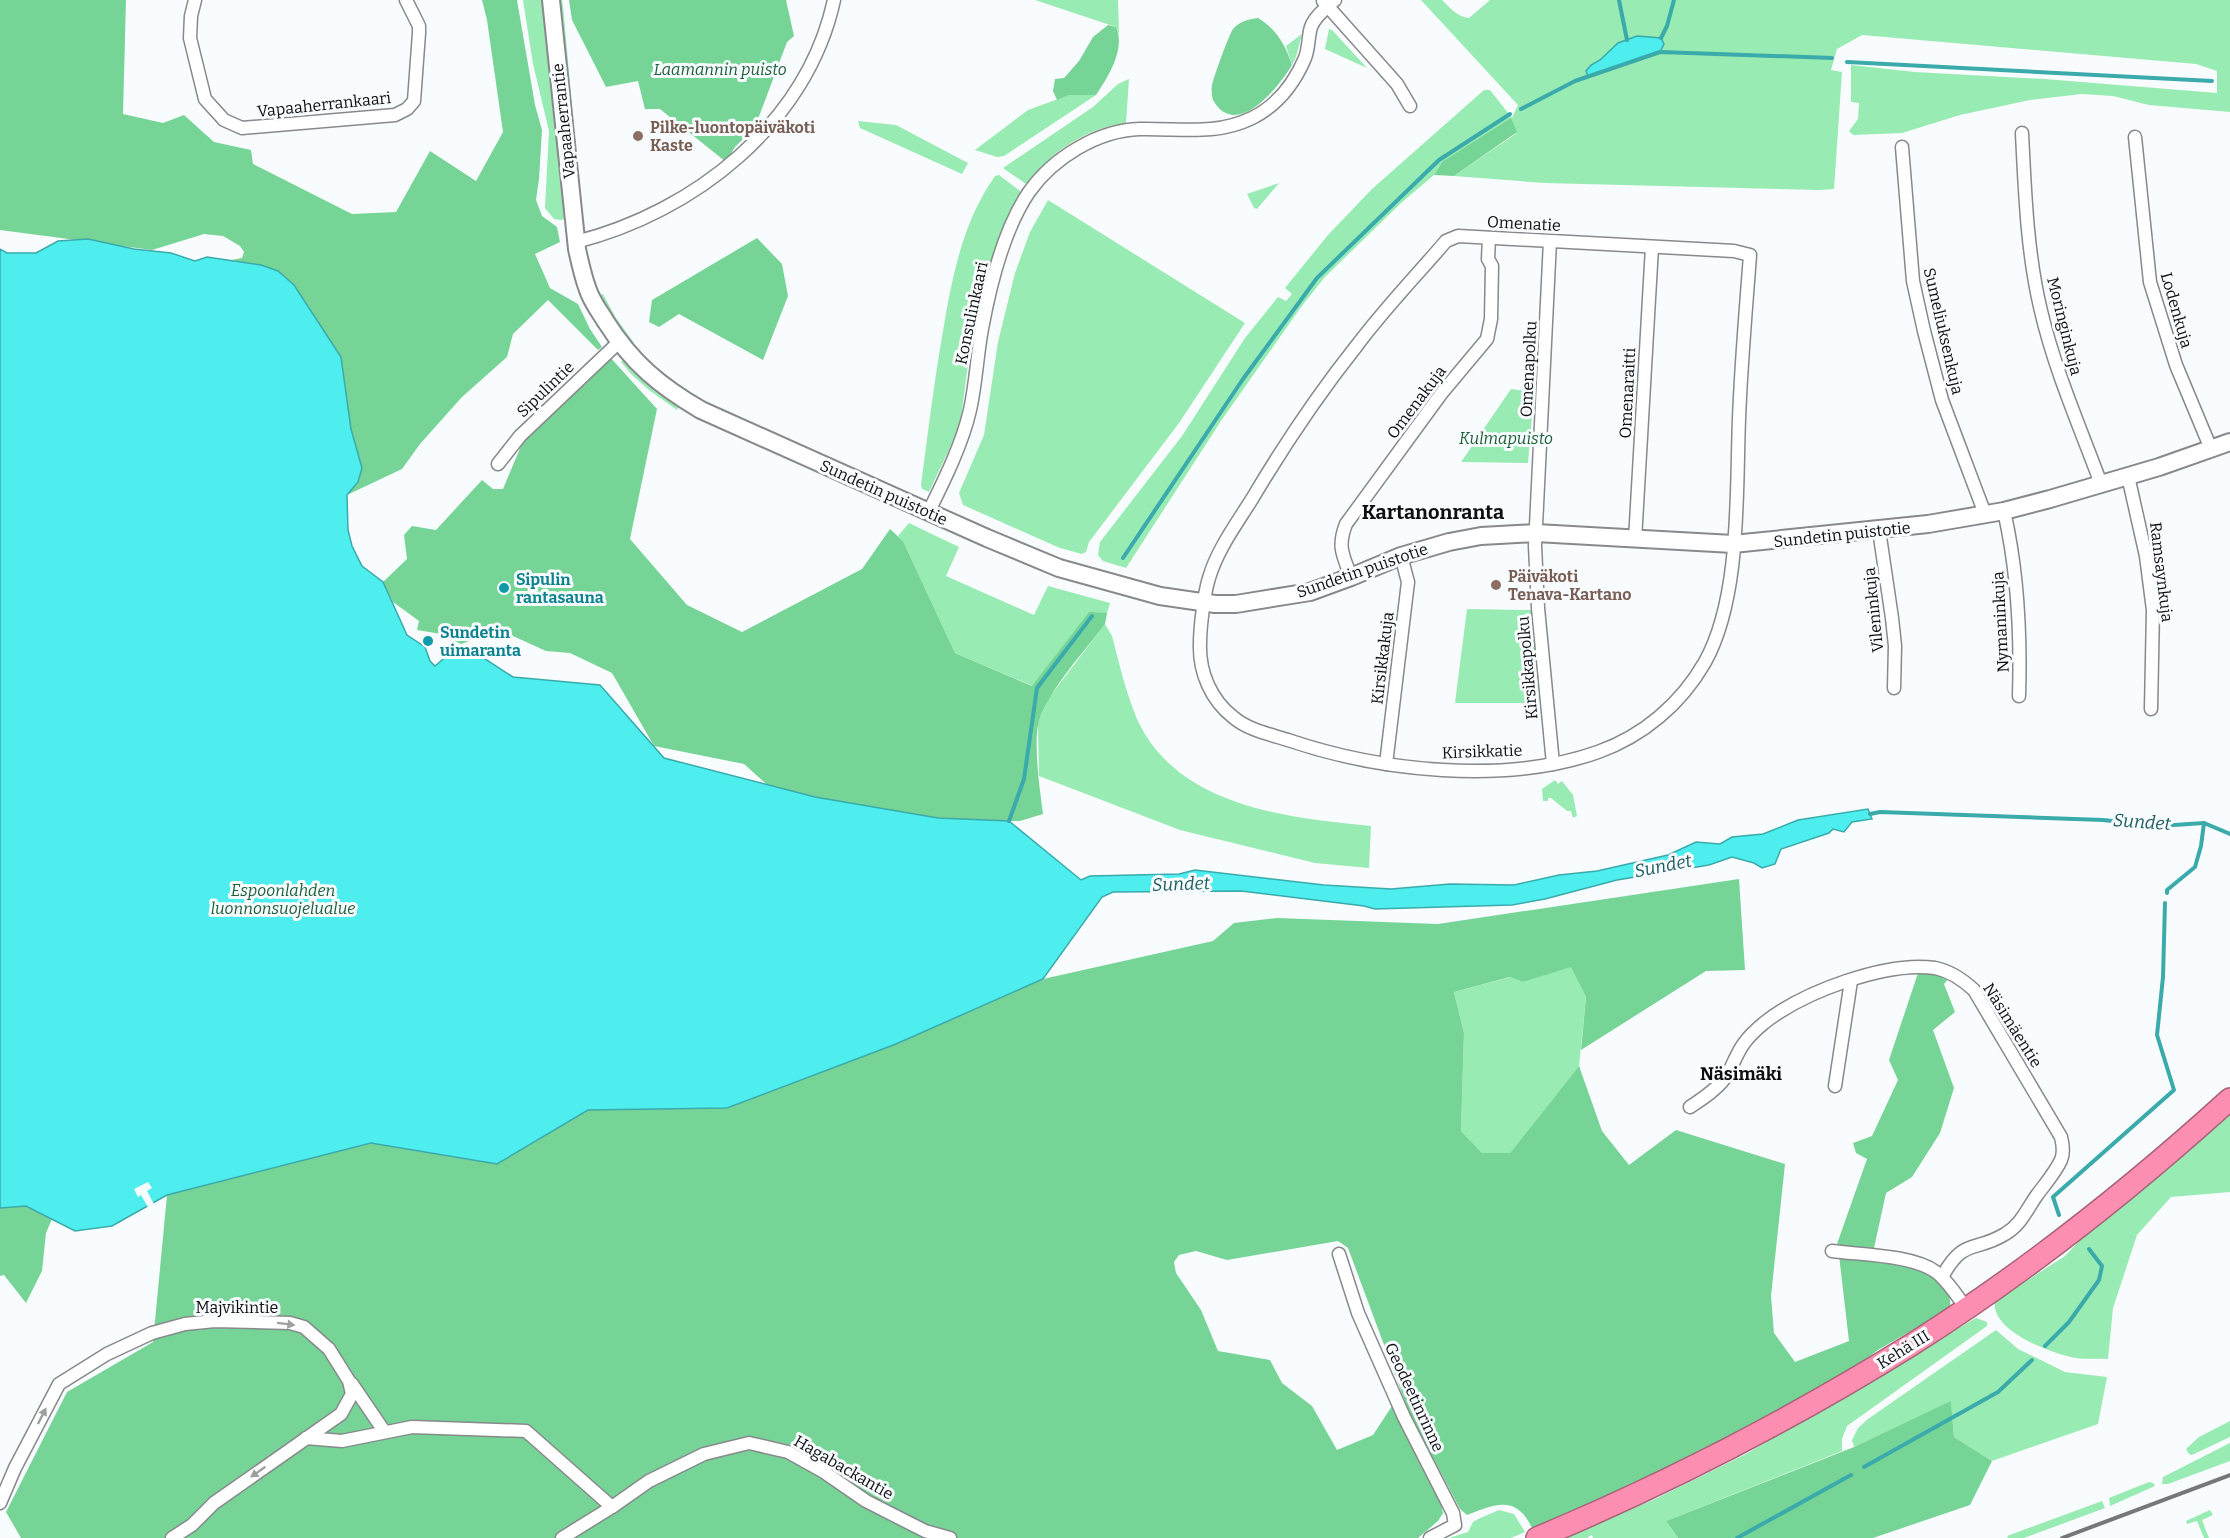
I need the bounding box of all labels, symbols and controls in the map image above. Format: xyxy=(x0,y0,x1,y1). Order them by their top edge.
park label: Laamannin puisto xyxy=(653,60,787,79)
street label: Vapaaherrantie xyxy=(548,62,579,180)
street label: Vapaaherrankaari xyxy=(256,88,392,121)
place label: Pilke-luontopäiväkoti Kaste xyxy=(650,118,815,155)
marker: Pilke-luontopäiväkoti Kaste xyxy=(631,129,645,143)
street label: Omenatie xyxy=(1487,212,1561,235)
street label: Konsulinkaari xyxy=(951,260,992,366)
street label: Sumeliuksenkuja xyxy=(1920,266,1967,397)
street label: Lodenkuja xyxy=(2157,270,2196,351)
street label: Moringinkuja xyxy=(2043,275,2086,377)
street label: Omenapolku xyxy=(1516,320,1541,418)
street label: Omenaraitti xyxy=(1616,347,1639,439)
street label: Sipulintie xyxy=(513,357,578,421)
street label: Omenakuja xyxy=(1383,362,1450,443)
park label: Kulmapuisto xyxy=(1459,429,1553,448)
street label: Sundetin puistotie xyxy=(817,456,950,529)
district label: Kartanonranta xyxy=(1362,500,1504,524)
street label: Sundetin puistotie xyxy=(1773,518,1911,551)
street label: Ramsaynkuja xyxy=(2146,521,2177,623)
street label: Sundetin puistotie xyxy=(1294,539,1430,602)
street label: Vileninkuja xyxy=(1860,566,1887,653)
place label: Päiväkoti Tenava-Kartano xyxy=(1508,567,1632,604)
place label: Sipulin rantasauna xyxy=(516,570,604,607)
street label: Nymaninkuja xyxy=(1988,571,2013,673)
marker: Päiväkoti Tenava-Kartano xyxy=(1489,578,1503,592)
marker: Sipulin rantasauna xyxy=(497,581,511,595)
street label: Kirsikkakuja xyxy=(1367,610,1398,705)
street label: Kirsikkapolku xyxy=(1514,616,1541,720)
place label: Sundetin uimaranta xyxy=(440,623,521,660)
marker: Sundetin uimaranta xyxy=(421,634,435,648)
street label: Kirsikkatie xyxy=(1441,741,1523,762)
water label: Sundet xyxy=(2112,809,2172,835)
water label: Sundet xyxy=(1632,850,1694,882)
water label: Sundet xyxy=(1152,872,1211,896)
park label: Espoonlahden luonnonsuojelualue xyxy=(211,881,355,918)
street label: Näsimäentie xyxy=(1979,980,2046,1071)
district label: Näsimäki xyxy=(1700,1063,1782,1085)
street label: Majvikintie xyxy=(196,1298,278,1317)
one-way arrow xyxy=(277,1319,296,1328)
street label: Kehä III xyxy=(1874,1326,1933,1373)
street label: Geodeetinrinne xyxy=(1381,1340,1448,1455)
one-way arrow xyxy=(37,1408,47,1425)
street label: Hagabackantie xyxy=(791,1431,897,1504)
one-way arrow xyxy=(251,1466,267,1478)

